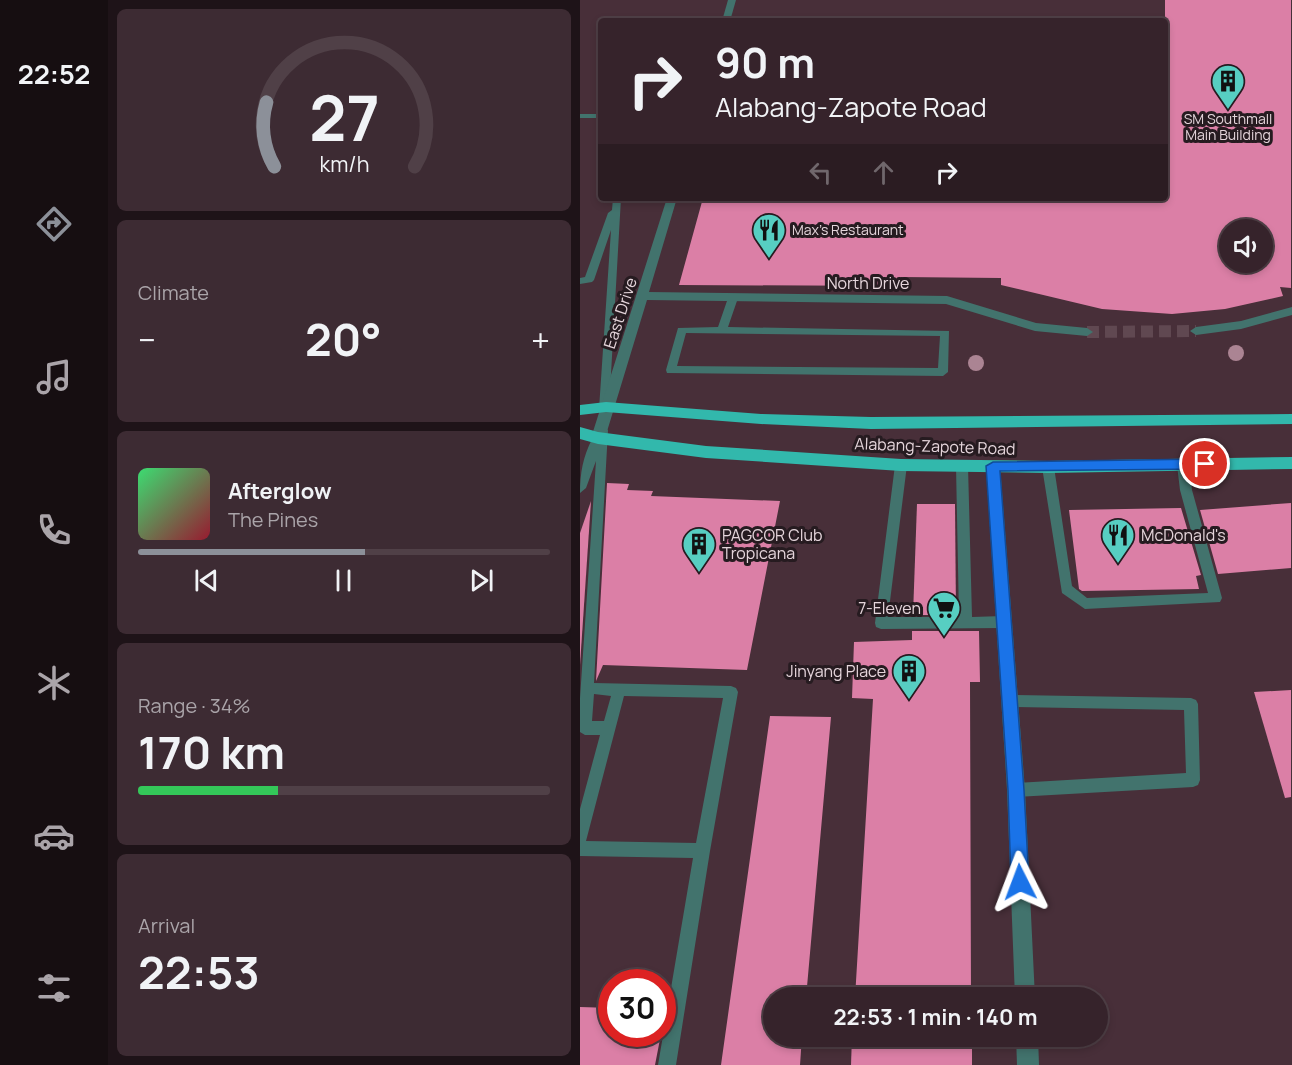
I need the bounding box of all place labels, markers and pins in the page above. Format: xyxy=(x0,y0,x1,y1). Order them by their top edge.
building icon: SM Southmall Main Building xyxy=(1210,63,1246,110)
place label: SM Southmall Main Building xyxy=(1184,109,1272,144)
restaurant icon: Max's Restaurant xyxy=(751,212,787,259)
place label: Max's Restaurant xyxy=(792,220,904,239)
pin xyxy=(1179,438,1230,489)
restaurant icon: McDonald's xyxy=(1100,517,1136,564)
place label: PAGCOR Club Tropicana xyxy=(722,524,822,564)
place label: McDonald's xyxy=(1141,524,1226,546)
building icon: PAGCOR Club Tropicana xyxy=(681,526,717,573)
supermarket icon: 7-Eleven xyxy=(926,590,962,637)
place label: 7-Eleven xyxy=(858,597,921,619)
building icon: Jinyang Place xyxy=(891,653,927,700)
place label: Jinyang Place xyxy=(786,660,886,682)

